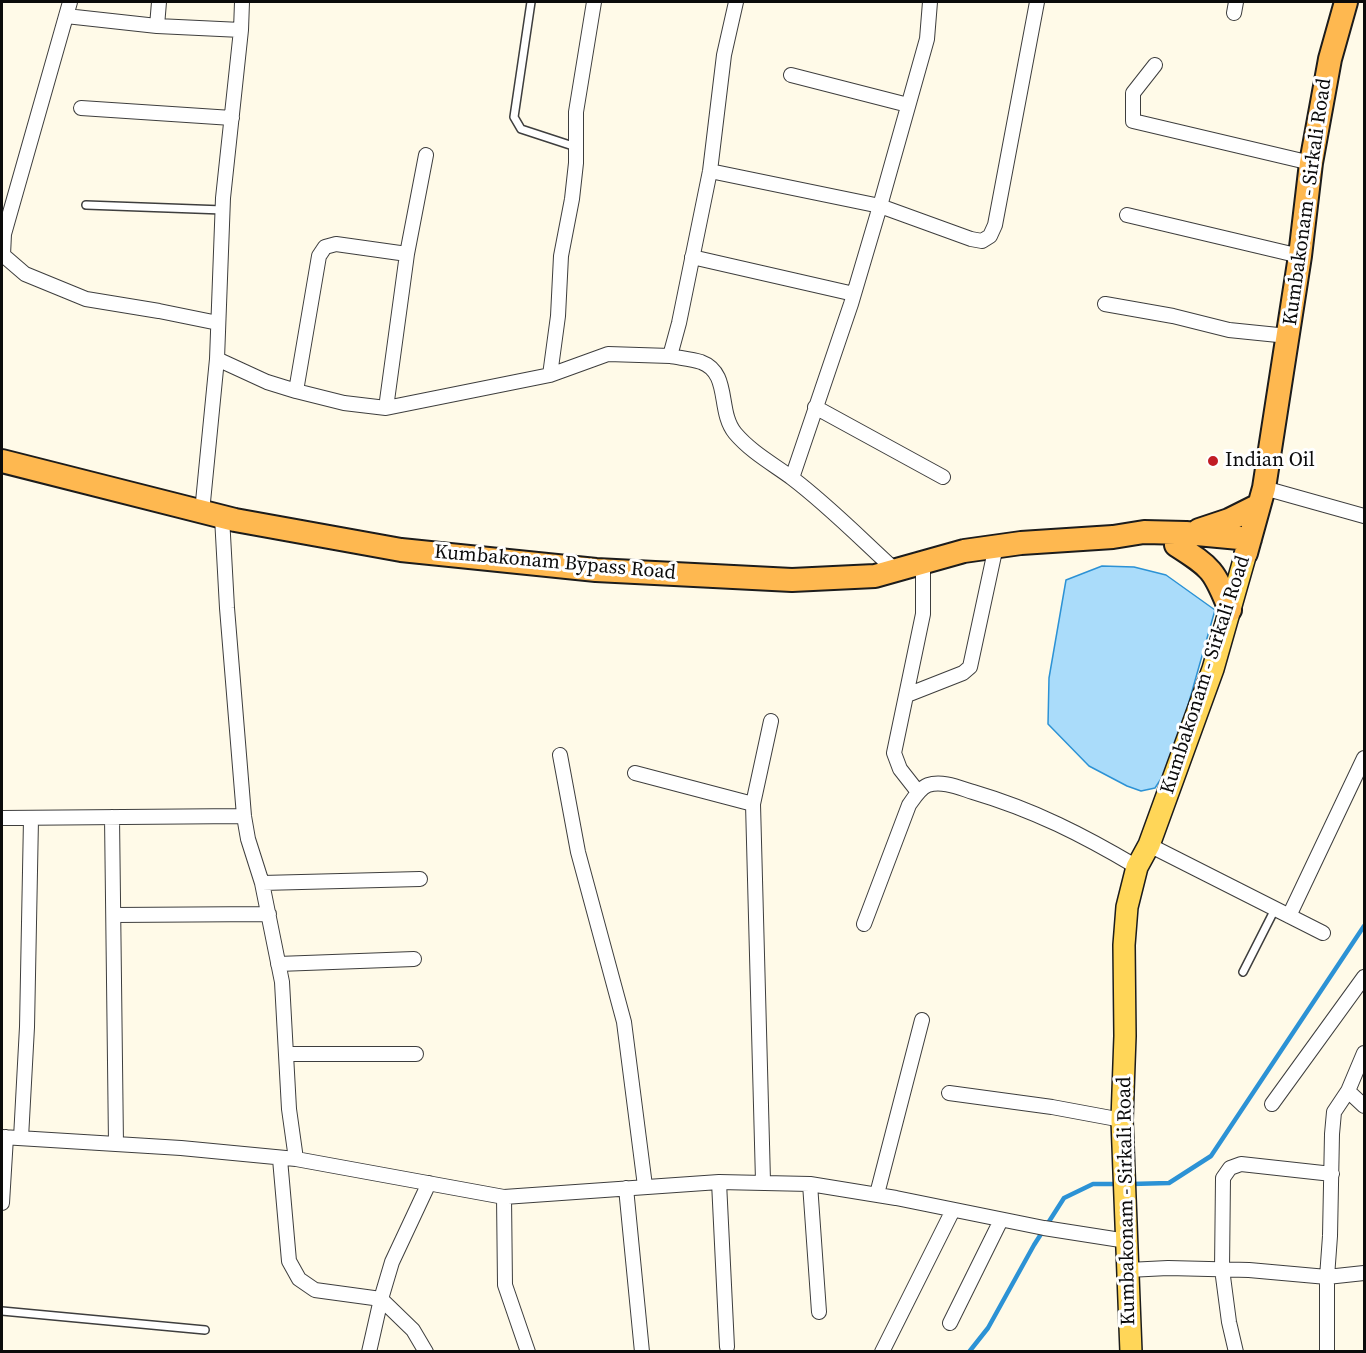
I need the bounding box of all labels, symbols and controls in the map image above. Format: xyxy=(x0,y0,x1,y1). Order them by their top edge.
street label: Kumbakonam - Sirkali Road xyxy=(1279,77,1337,327)
place label: Indian Oil xyxy=(1225,449,1315,473)
marker: Indian Oil xyxy=(1206,454,1220,468)
street label: Kumbakonam Bypass Road xyxy=(433,540,677,586)
street label: Kumbakonam - Sirkali Road xyxy=(1156,553,1256,797)
street label: Kumbakonam - Sirkali Road xyxy=(1113,1076,1141,1326)

